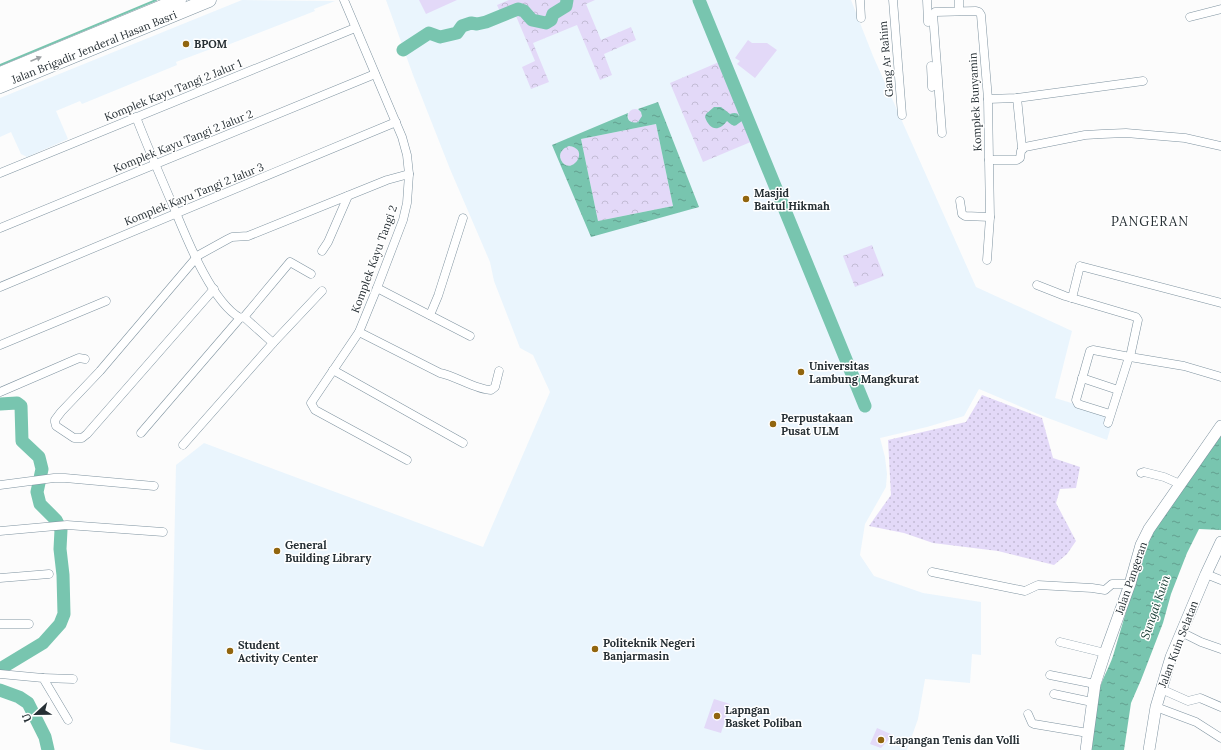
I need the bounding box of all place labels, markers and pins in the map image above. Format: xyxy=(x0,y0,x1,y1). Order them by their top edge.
place label: BPOM xyxy=(194,37,228,51)
marker: BPOM xyxy=(181,39,191,49)
place label: Masjid Baitul Hikmah xyxy=(754,186,830,213)
marker: Masjid Baitul Hikmah xyxy=(741,194,751,204)
place label: Universitas Lambung Mangkurat xyxy=(809,359,919,386)
marker: Universitas Lambung Mangkurat xyxy=(796,367,806,377)
place label: Perpustakaan Pusat ULM xyxy=(781,411,853,438)
marker: Perpustakaan Pusat ULM xyxy=(768,419,778,429)
place label: General Building Library xyxy=(285,538,372,565)
marker: General Building Library xyxy=(272,546,282,556)
place label: Politeknik Negeri Banjarmasin xyxy=(603,636,695,663)
place label: Student Activity Center xyxy=(238,638,319,665)
marker: Politeknik Negeri Banjarmasin xyxy=(590,644,600,654)
marker: Student Activity Center xyxy=(225,646,235,656)
place label: Lapngan Basket Poliban xyxy=(725,703,802,730)
marker: Lapngan Basket Poliban xyxy=(712,711,722,721)
place label: Lapangan Tenis dan Volli xyxy=(889,733,1020,747)
marker: Lapangan Tenis dan Volli xyxy=(876,735,886,745)

